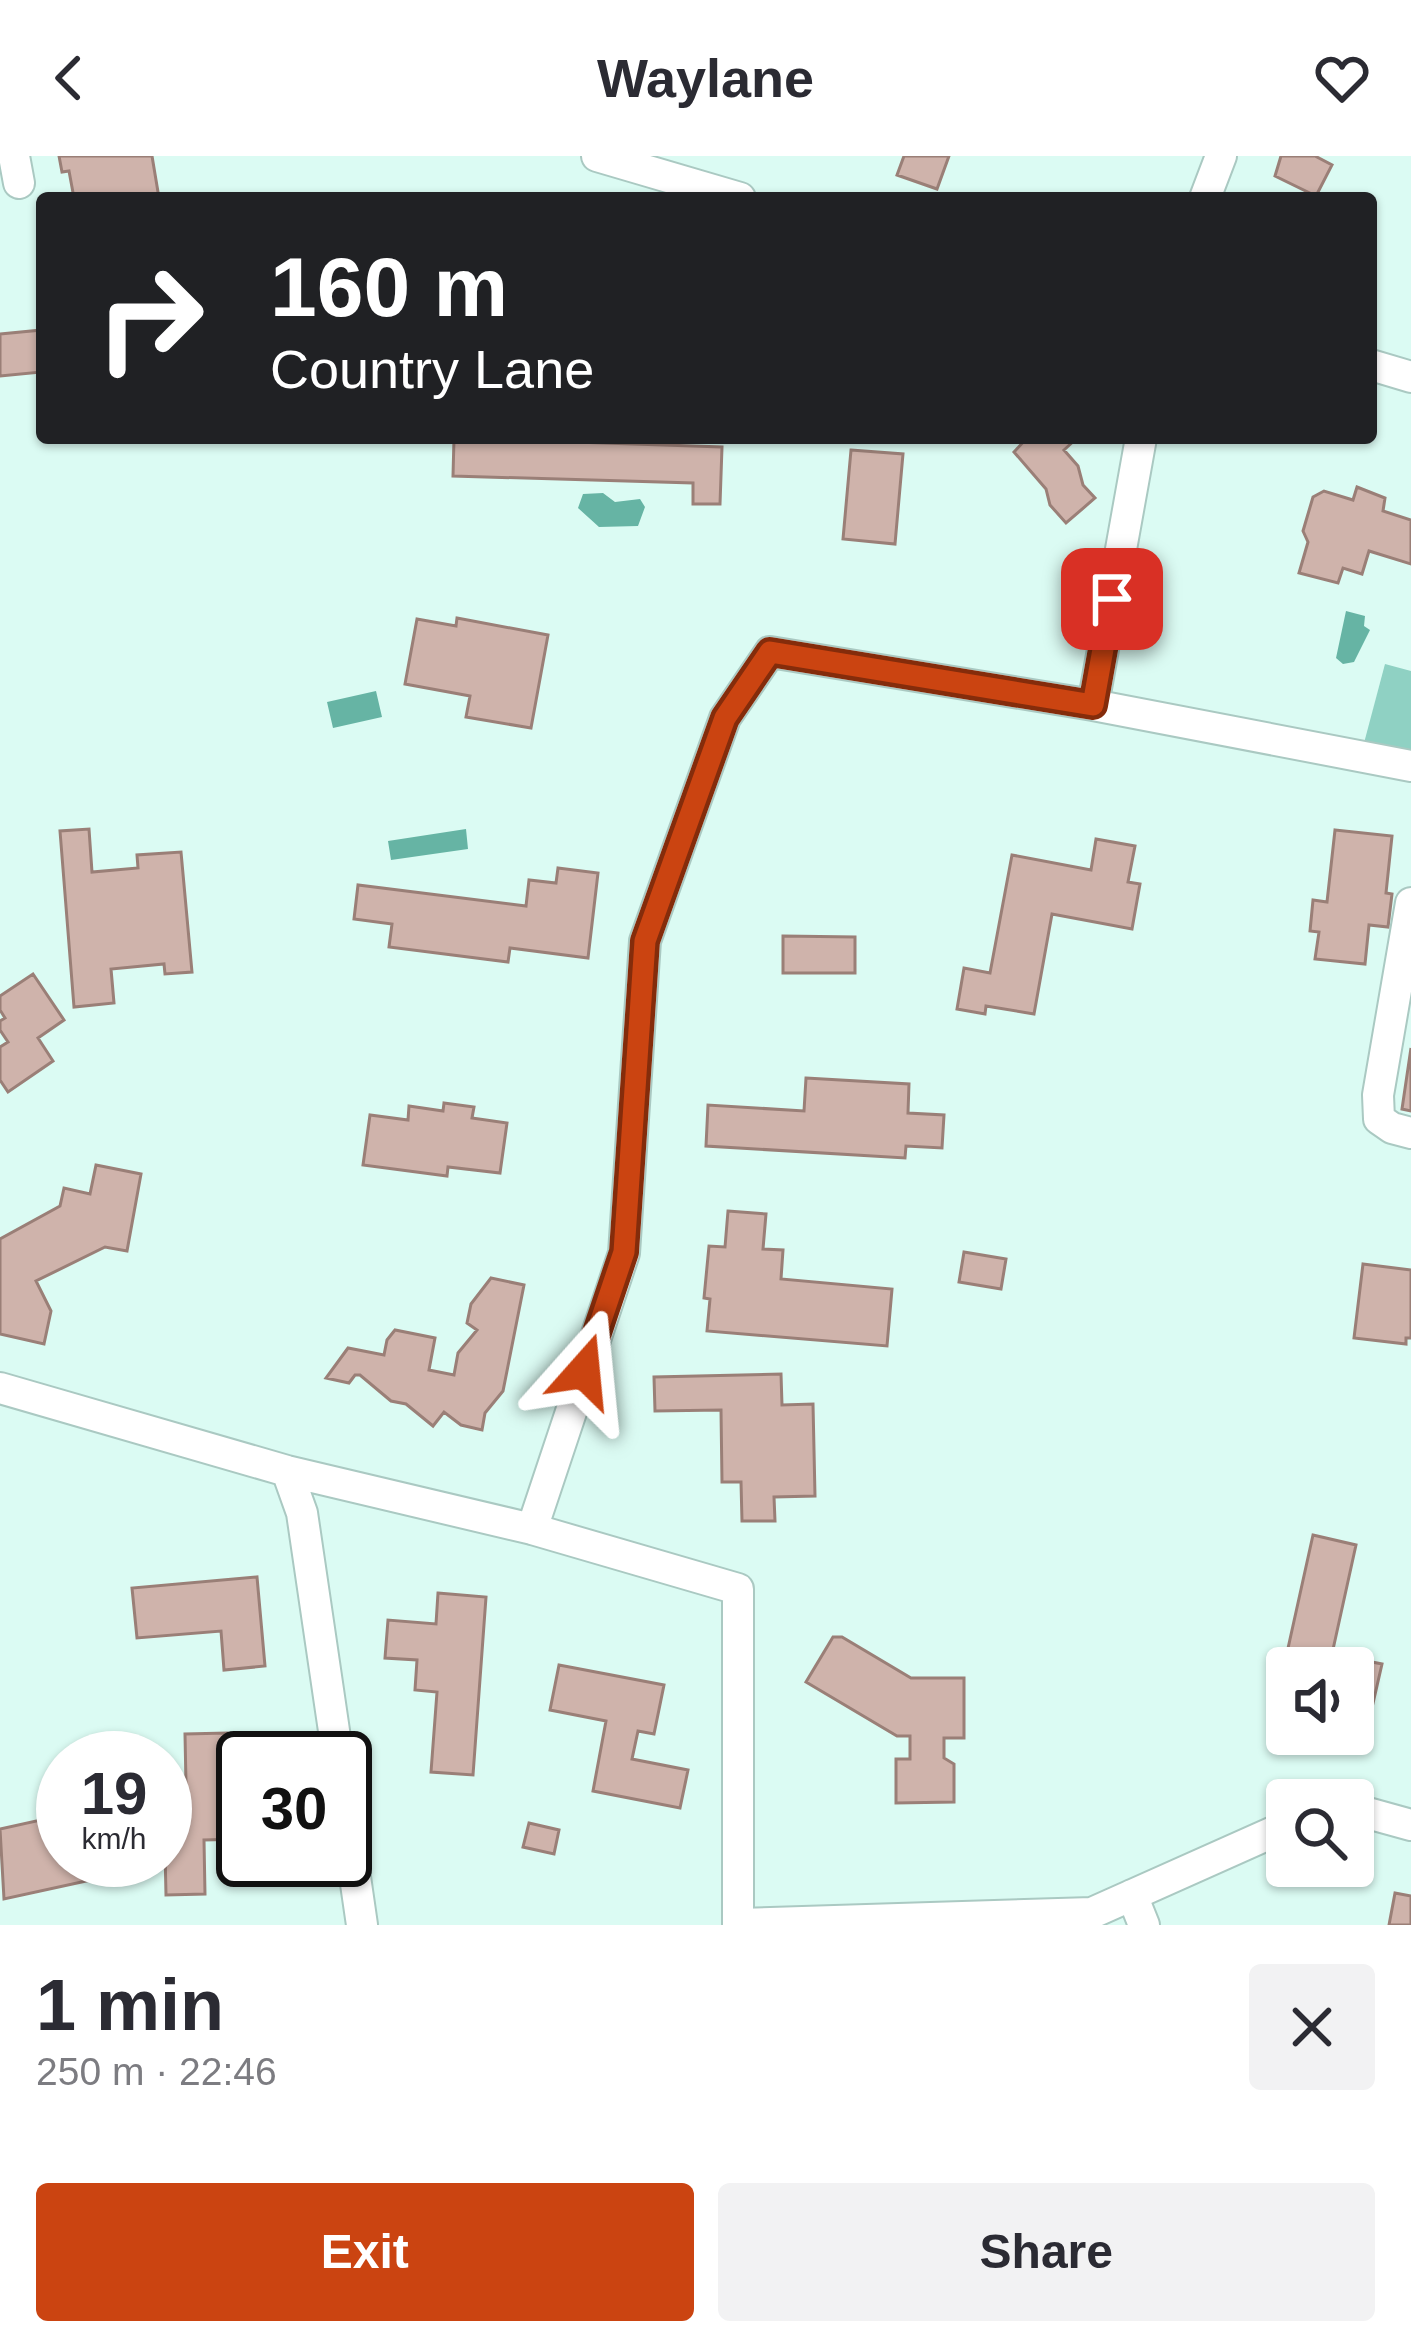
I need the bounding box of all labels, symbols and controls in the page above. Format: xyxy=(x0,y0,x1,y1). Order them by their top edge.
icon: back xyxy=(36,45,102,111)
icon: heart xyxy=(1309,45,1375,111)
text: Waylane xyxy=(597,48,814,108)
icon: right xyxy=(72,240,228,396)
text: 160 m xyxy=(270,240,508,334)
text: Country Lane xyxy=(270,339,594,399)
pin xyxy=(1061,548,1163,650)
icon: arrive xyxy=(1079,566,1145,632)
position arrow xyxy=(521,1308,647,1434)
map controls xyxy=(1266,1647,1374,1887)
button: sound xyxy=(1266,1647,1374,1755)
speed limit sign: 30 xyxy=(216,1731,372,1887)
text: 19 xyxy=(81,1760,147,1827)
button: search xyxy=(1266,1779,1374,1887)
text: km/h xyxy=(81,1822,147,1855)
button: close xyxy=(1249,1964,1375,2090)
text: 1 min xyxy=(36,1965,224,2045)
text: 250 m · 22:46 xyxy=(36,2050,277,2093)
button: Exit xyxy=(36,2183,694,2321)
button: Share xyxy=(718,2183,1375,2321)

